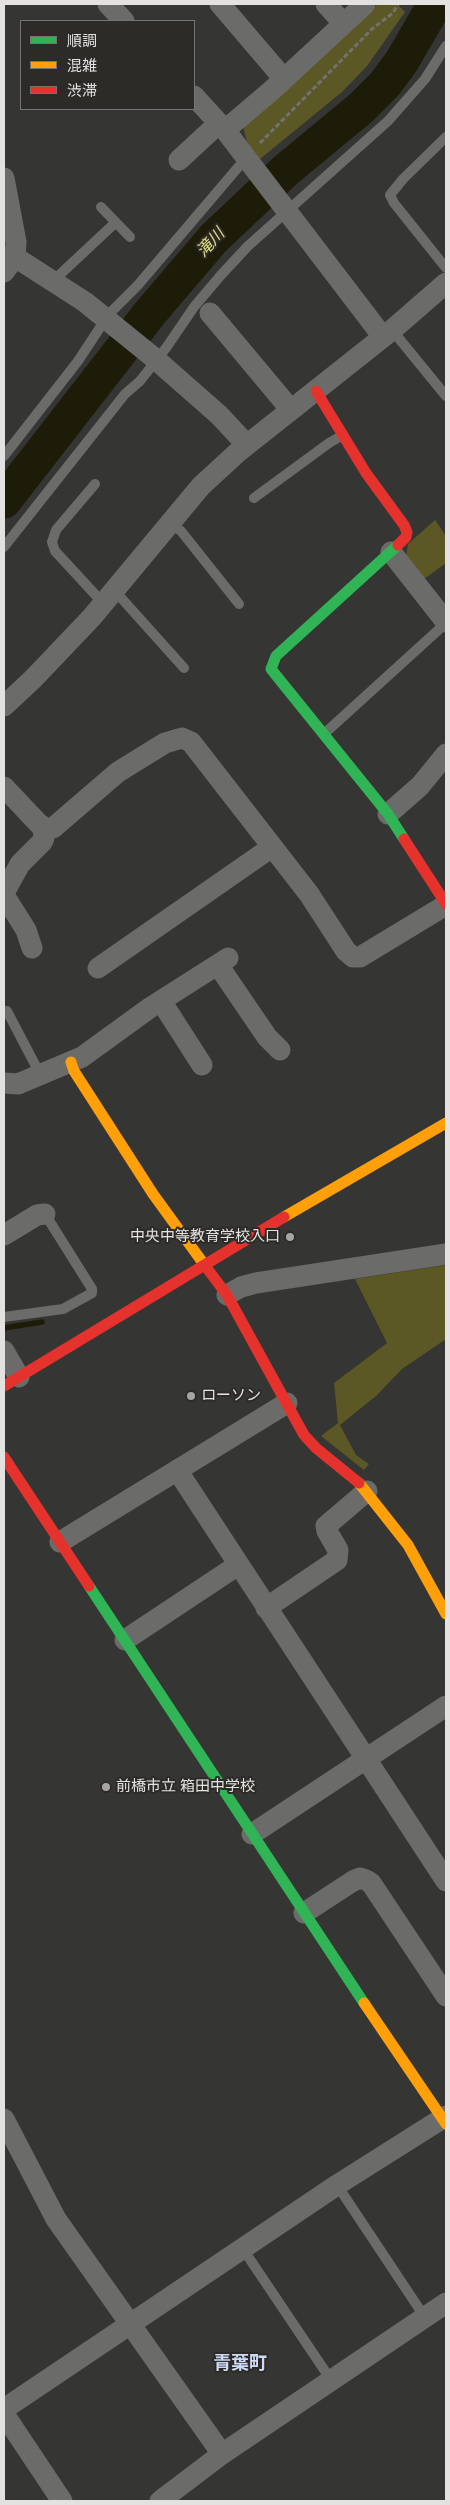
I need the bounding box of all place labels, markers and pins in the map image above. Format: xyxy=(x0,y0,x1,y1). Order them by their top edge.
place label: 中央中等教育学校入口 xyxy=(130,1228,280,1246)
marker: 中央中等教育学校入口 xyxy=(284,1231,296,1243)
place label: ローソン xyxy=(201,1387,261,1405)
marker: ローソン xyxy=(185,1390,197,1402)
place label: 前橋市立 箱田中学校 xyxy=(116,1778,255,1796)
marker: 前橋市立 箱田中学校 xyxy=(100,1781,112,1793)

